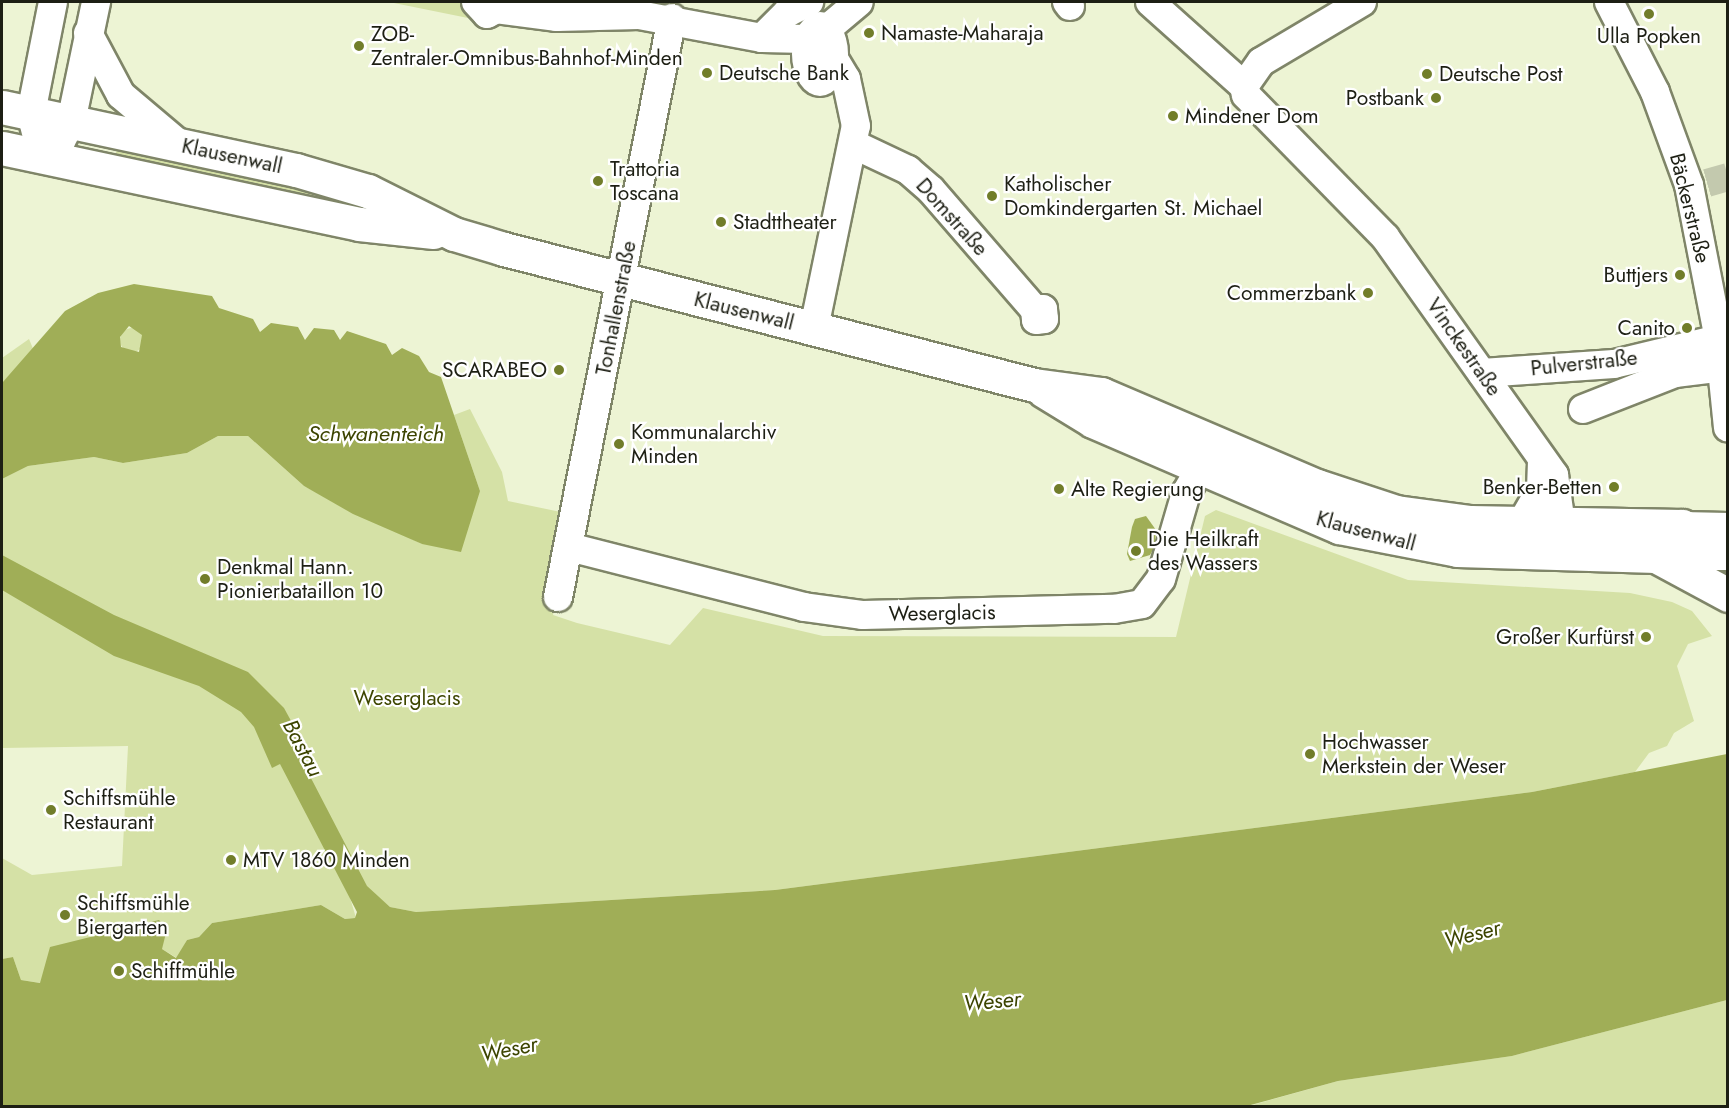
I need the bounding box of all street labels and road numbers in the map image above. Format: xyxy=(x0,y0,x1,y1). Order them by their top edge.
street label: Klausenwall xyxy=(179,133,285,179)
street label: Bäckerstraße xyxy=(1664,150,1716,266)
street label: Domstraße xyxy=(911,173,993,261)
street label: Tonhallenstraße xyxy=(591,239,641,377)
street label: Klausenwall xyxy=(691,286,797,336)
street label: Vinckestraße xyxy=(1421,293,1507,401)
street label: Pulverstraße xyxy=(1529,345,1639,381)
street label: Klausenwall xyxy=(1313,506,1419,556)
street label: Weserglacis xyxy=(888,599,996,627)

